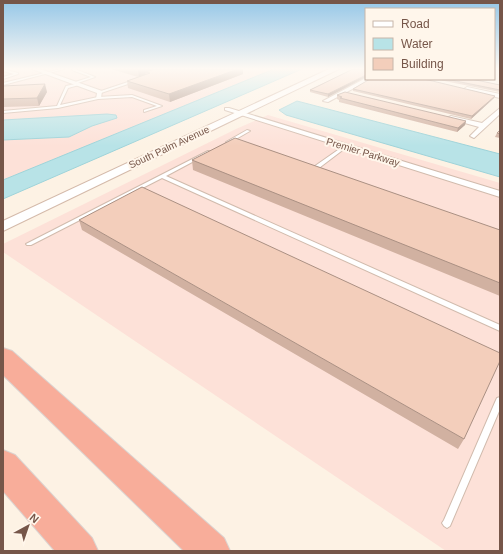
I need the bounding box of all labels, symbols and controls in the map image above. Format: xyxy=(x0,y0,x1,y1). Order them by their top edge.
legend xyxy=(365,8,495,80)
text: Road xyxy=(401,17,430,31)
text: Water xyxy=(401,37,433,51)
text: Building xyxy=(401,57,444,71)
street label: South Palm Avenue xyxy=(127,123,211,171)
street label: Premier Parkway xyxy=(325,136,401,168)
north arrow xyxy=(8,506,48,546)
text: N xyxy=(28,511,41,526)

